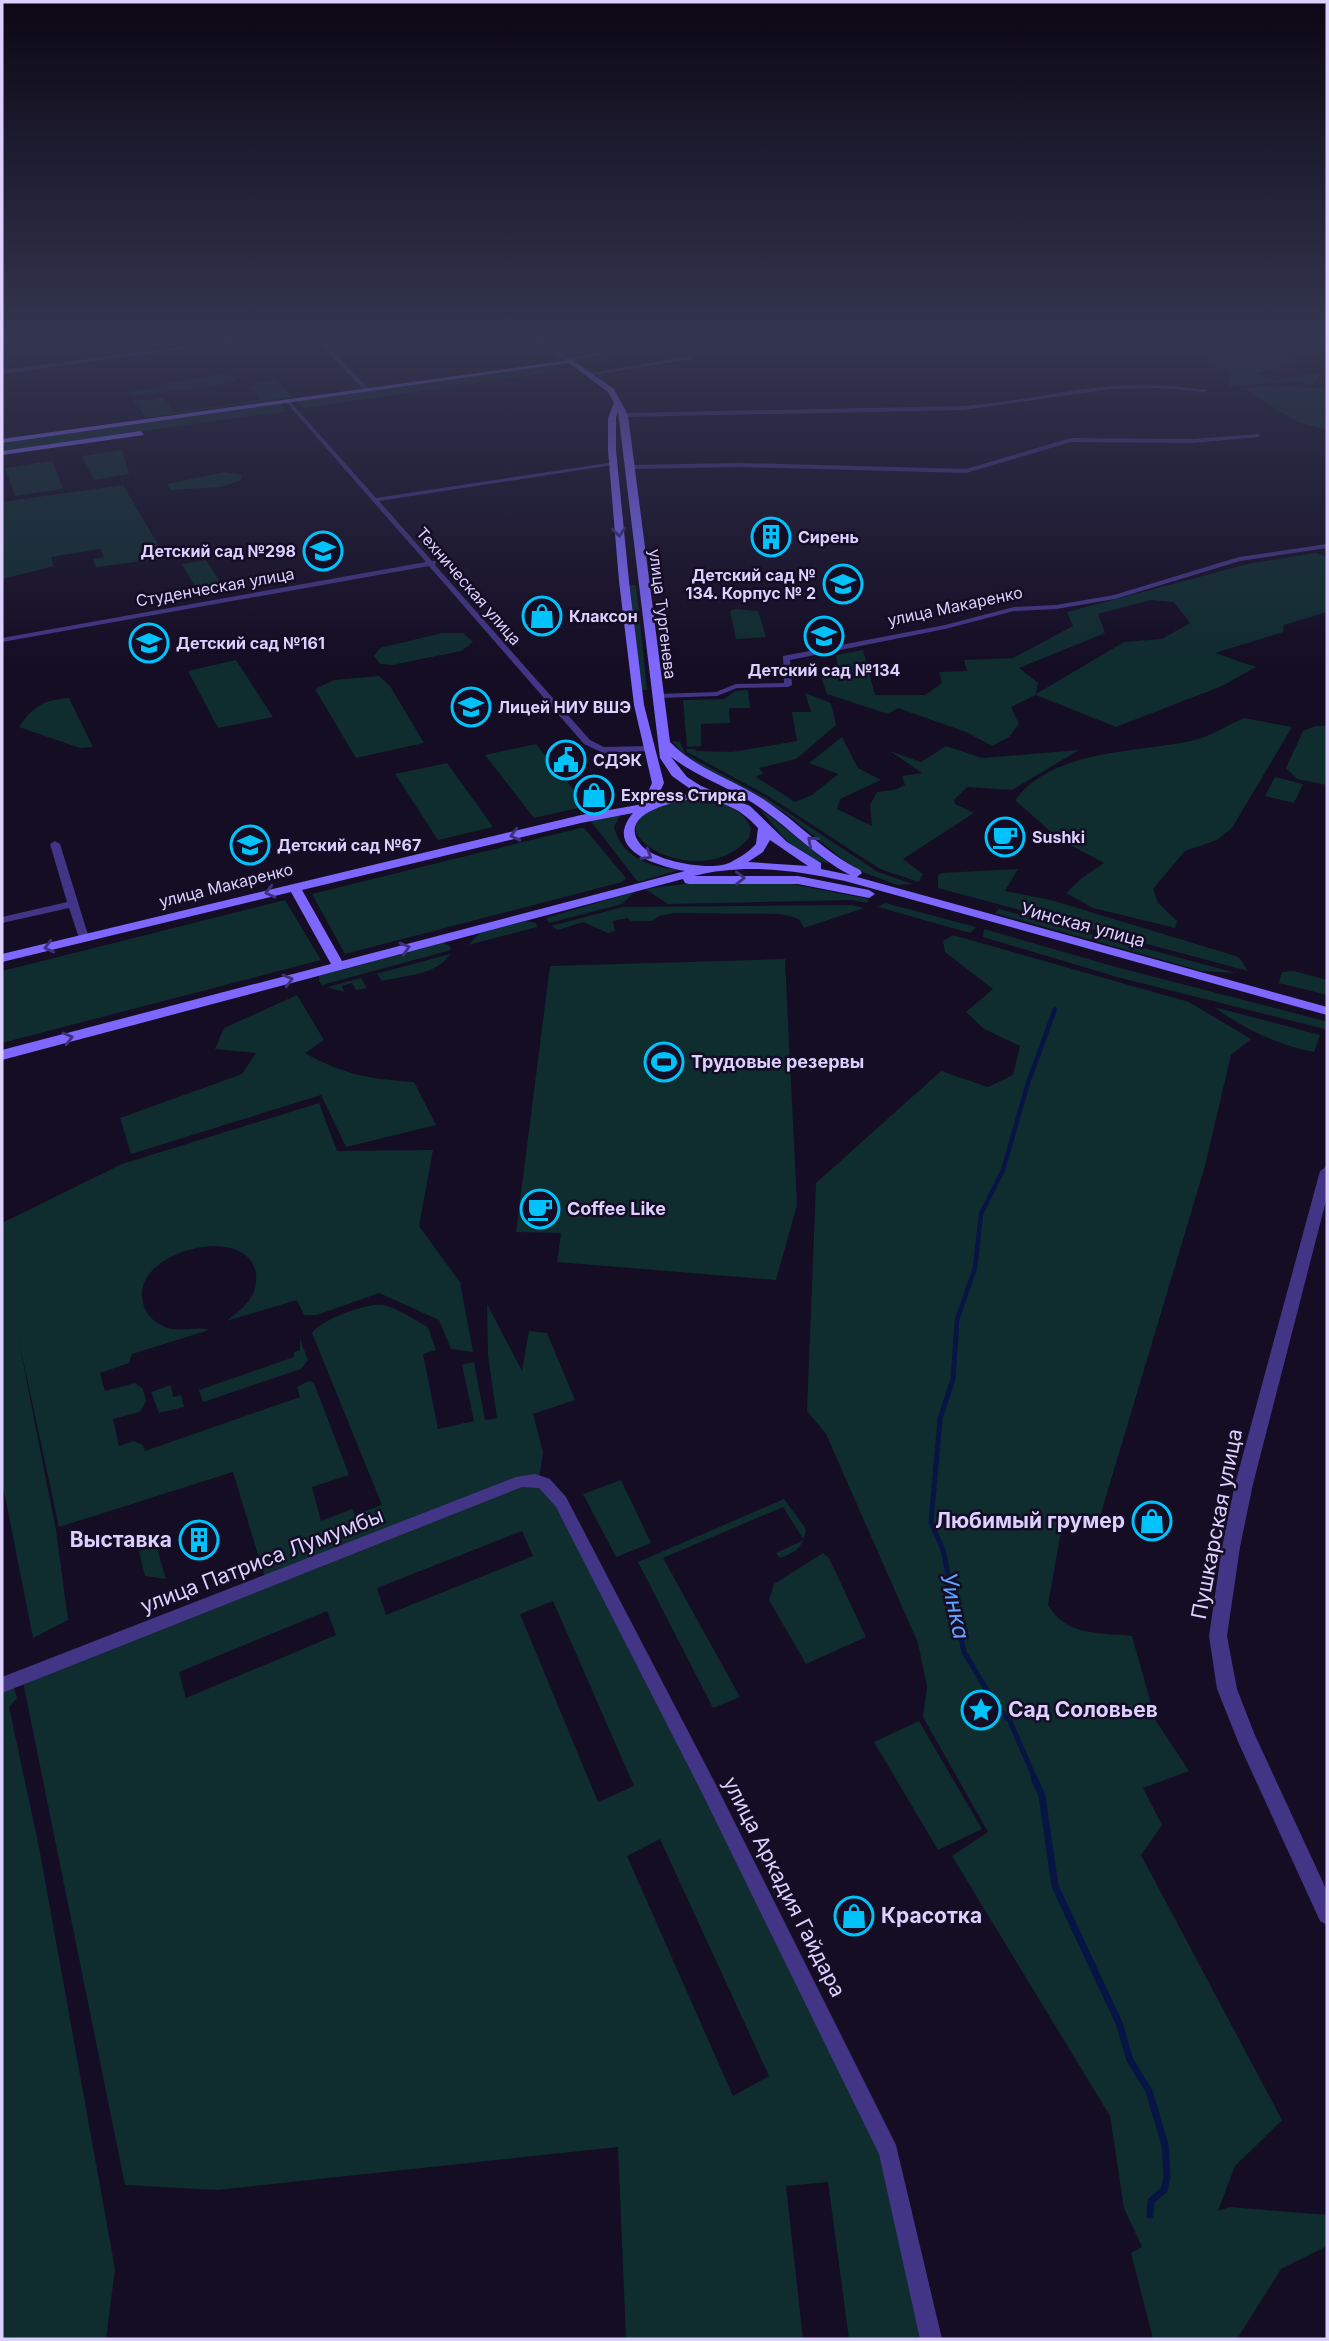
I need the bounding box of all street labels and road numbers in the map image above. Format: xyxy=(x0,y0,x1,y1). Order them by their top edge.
street label: Техническая улица xyxy=(412,523,526,649)
street label: улица Тургенева xyxy=(645,548,681,680)
street label: Студенческая улица xyxy=(134,563,296,611)
street label: улица Макаренко xyxy=(886,582,1024,630)
street label: улица Макаренко xyxy=(157,859,295,911)
street label: Уинская улица xyxy=(1018,898,1148,951)
street label: Пушкарская улица xyxy=(1186,1427,1247,1621)
street label: улица Патриса Лумумбы xyxy=(137,1503,387,1618)
street label: улица Аркадия Гайдара xyxy=(718,1772,851,2001)

